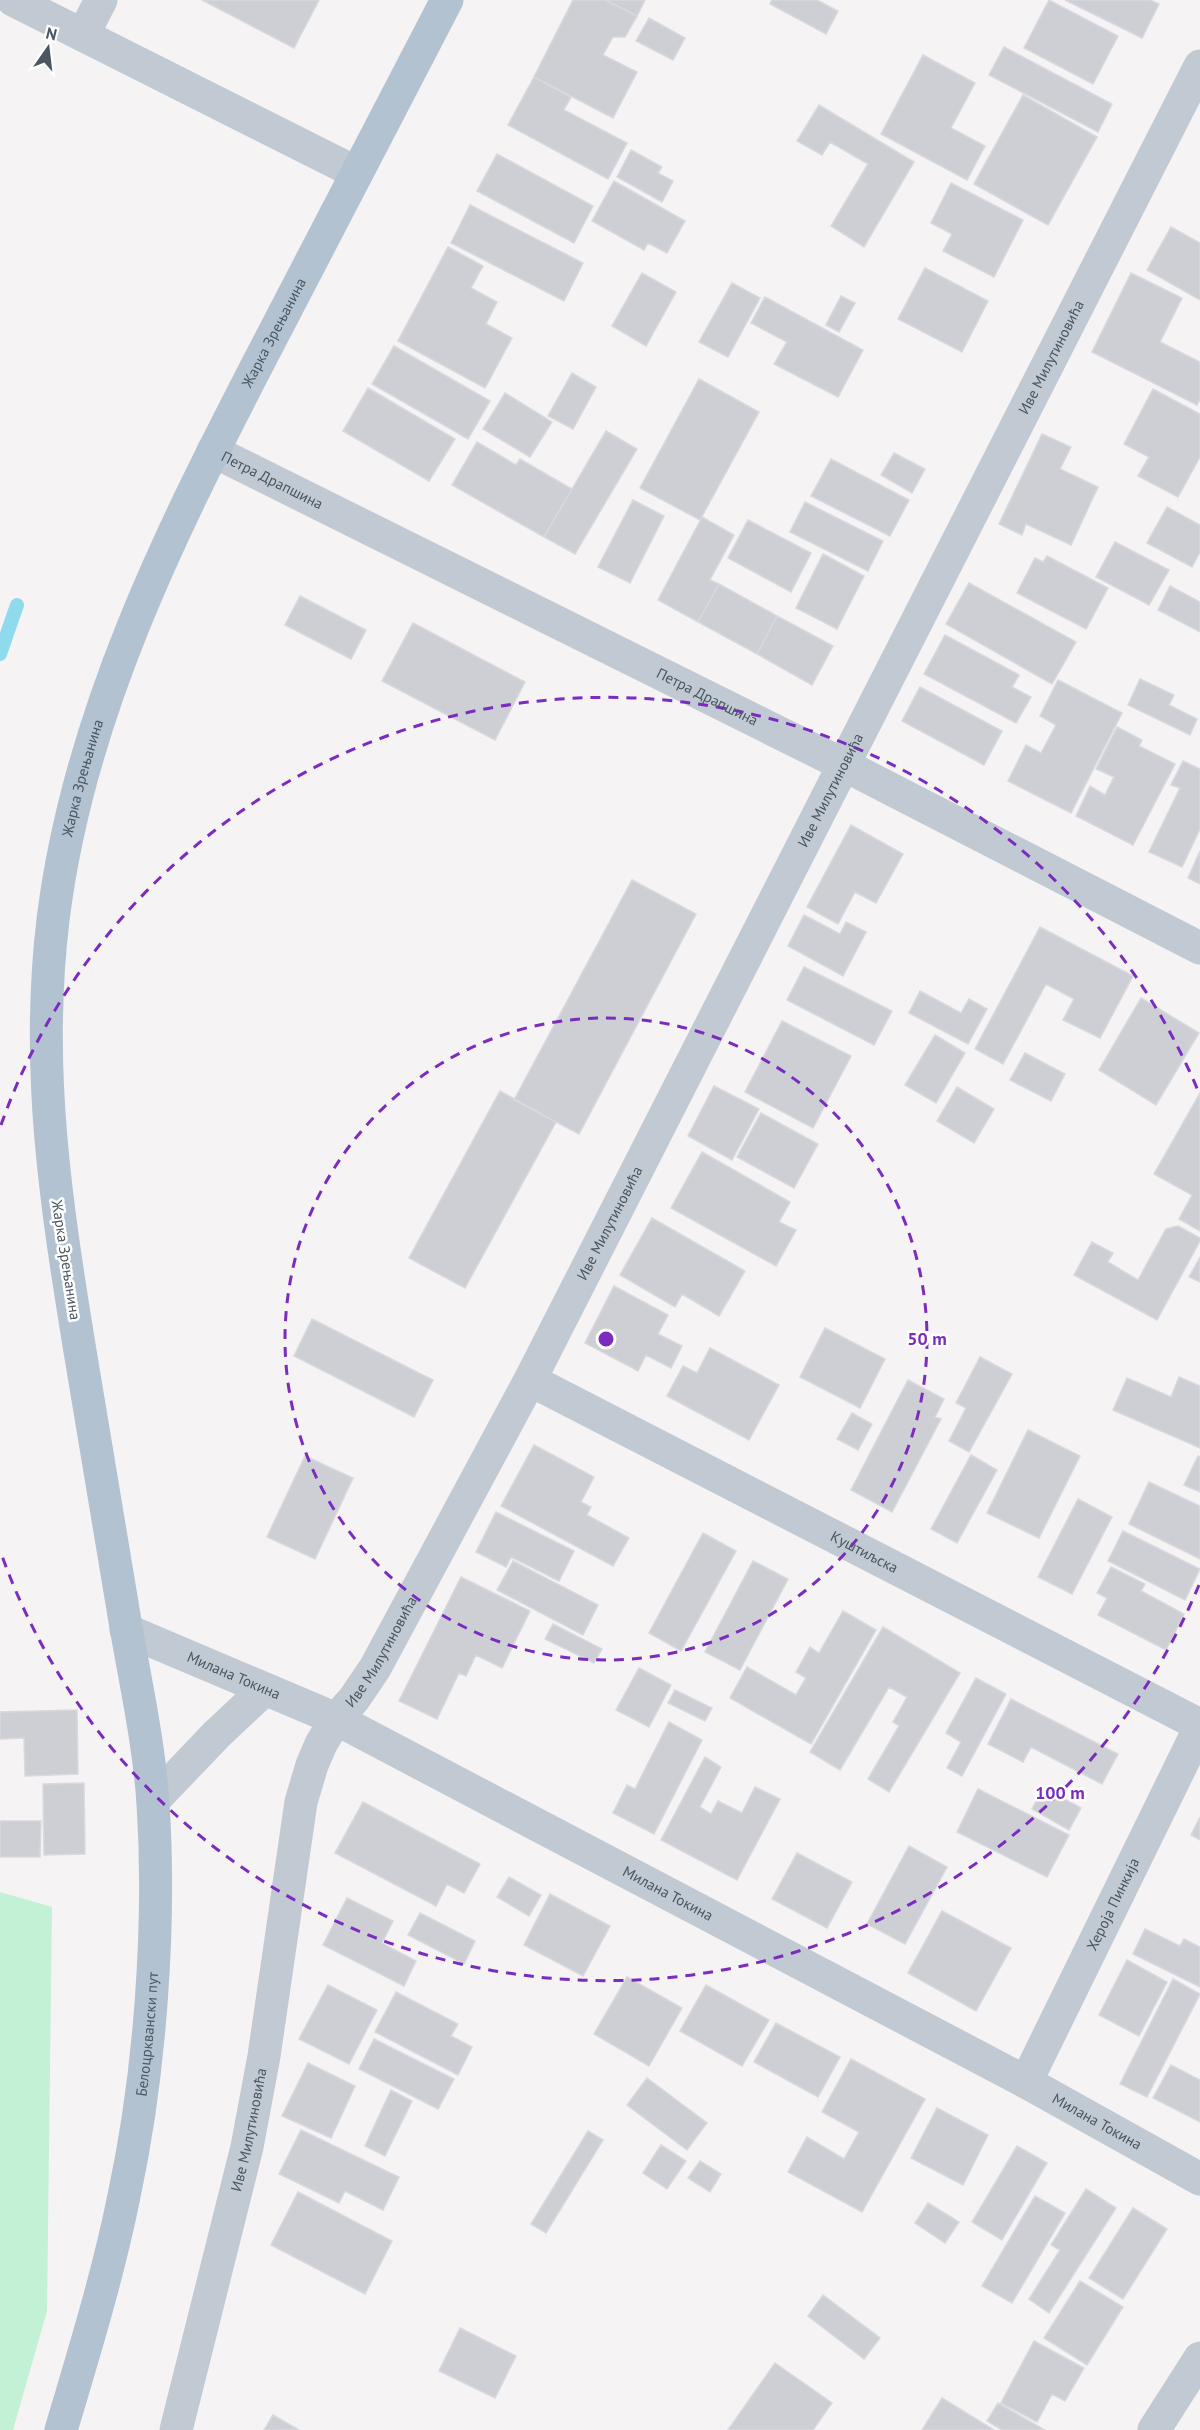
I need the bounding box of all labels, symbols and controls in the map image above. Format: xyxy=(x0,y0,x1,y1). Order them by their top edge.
north arrow xyxy=(18,18,78,78)
text: N xyxy=(44,22,59,44)
street label: Жарка Зрењанина xyxy=(237,275,310,391)
street label: Иве Милутиновића xyxy=(1014,297,1088,417)
street label: Петра Драпшина xyxy=(218,447,326,513)
street label: Петра Драпшина xyxy=(653,663,761,730)
street label: Жарка Зрењанина xyxy=(57,717,107,840)
street label: Иве Милутиновића xyxy=(793,730,867,850)
street label: Иве Милутиновића xyxy=(572,1163,647,1283)
street label: Жарка Зрењанина xyxy=(47,1198,85,1321)
text: 50 m xyxy=(907,1327,947,1350)
centre of rings xyxy=(596,1329,616,1349)
street label: Куштиљска xyxy=(827,1526,902,1577)
street label: Иве Милутиновића xyxy=(341,1593,421,1711)
street label: Милана Токина xyxy=(184,1647,283,1703)
text: 100 m xyxy=(1035,1781,1085,1804)
street label: Хероја Пинкија xyxy=(1082,1854,1143,1954)
street label: Милана Токина xyxy=(620,1862,717,1925)
street label: Белоцрквански пут xyxy=(131,1971,162,2098)
street label: Иве Милутиновића xyxy=(226,2066,271,2193)
street label: Милана Токина xyxy=(1049,2089,1145,2154)

